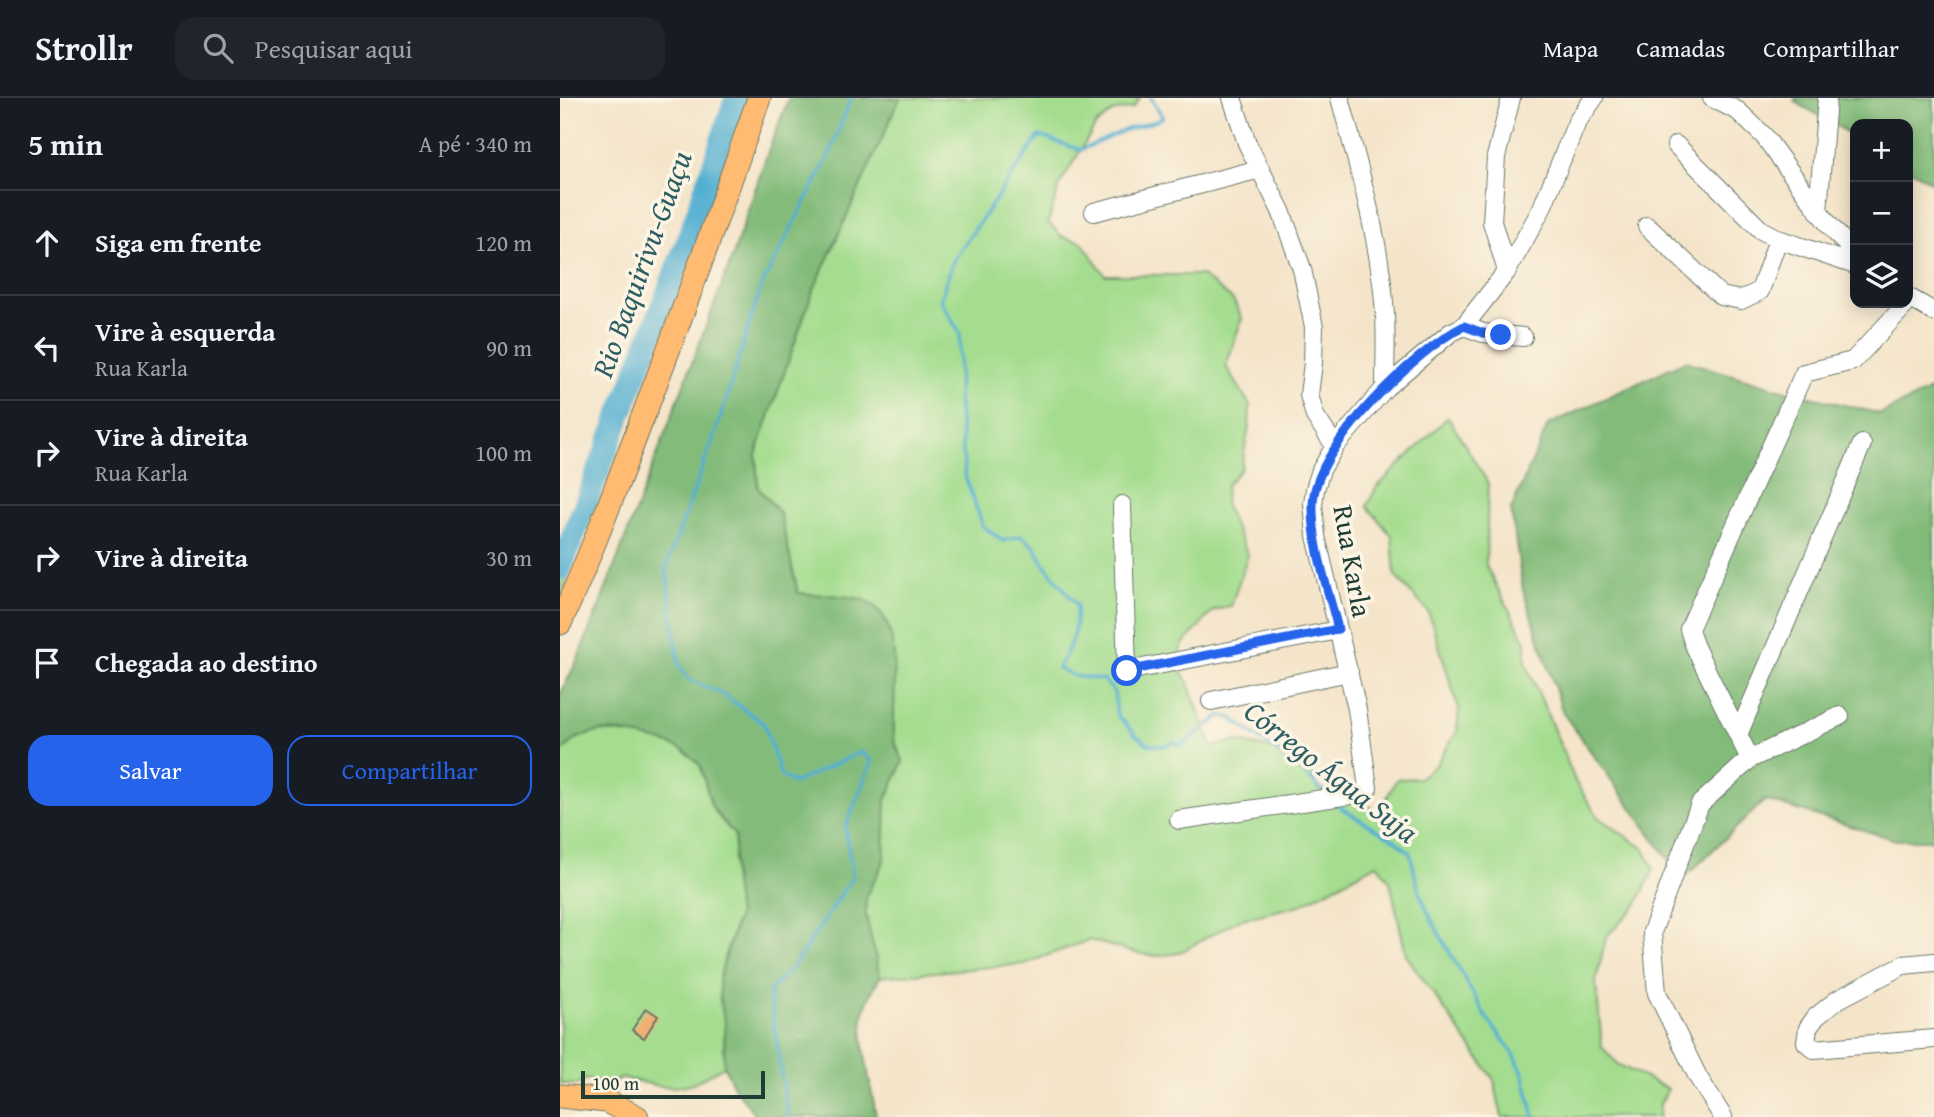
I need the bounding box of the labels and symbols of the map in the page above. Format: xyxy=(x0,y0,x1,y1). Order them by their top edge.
water label: Rio Baquirivu-Guaçu xyxy=(579,144,703,384)
route end xyxy=(1485,319,1516,350)
street label: Rua Karla xyxy=(1323,502,1384,621)
route start xyxy=(1111,655,1142,686)
water label: Córrego Água Suja xyxy=(1235,689,1428,853)
scale bar xyxy=(581,1068,765,1100)

